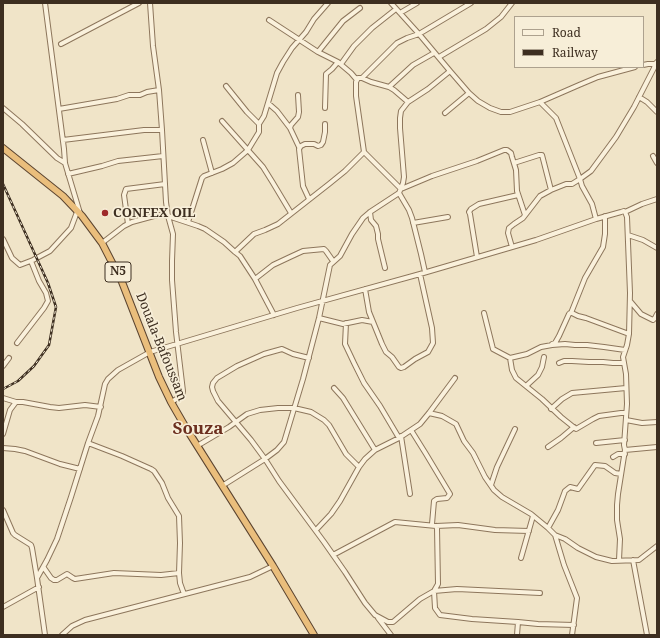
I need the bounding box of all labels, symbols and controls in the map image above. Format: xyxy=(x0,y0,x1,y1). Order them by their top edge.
legend xyxy=(514,16,644,68)
text: Road xyxy=(552,24,581,41)
text: Railway xyxy=(552,44,598,61)
place label: CONFEX OIL xyxy=(113,205,196,221)
marker: CONFEX OIL xyxy=(100,208,110,218)
road number: N5 xyxy=(105,262,131,282)
street label: Douala-Bafoussam xyxy=(132,290,190,404)
district label: Souza xyxy=(173,419,223,439)

